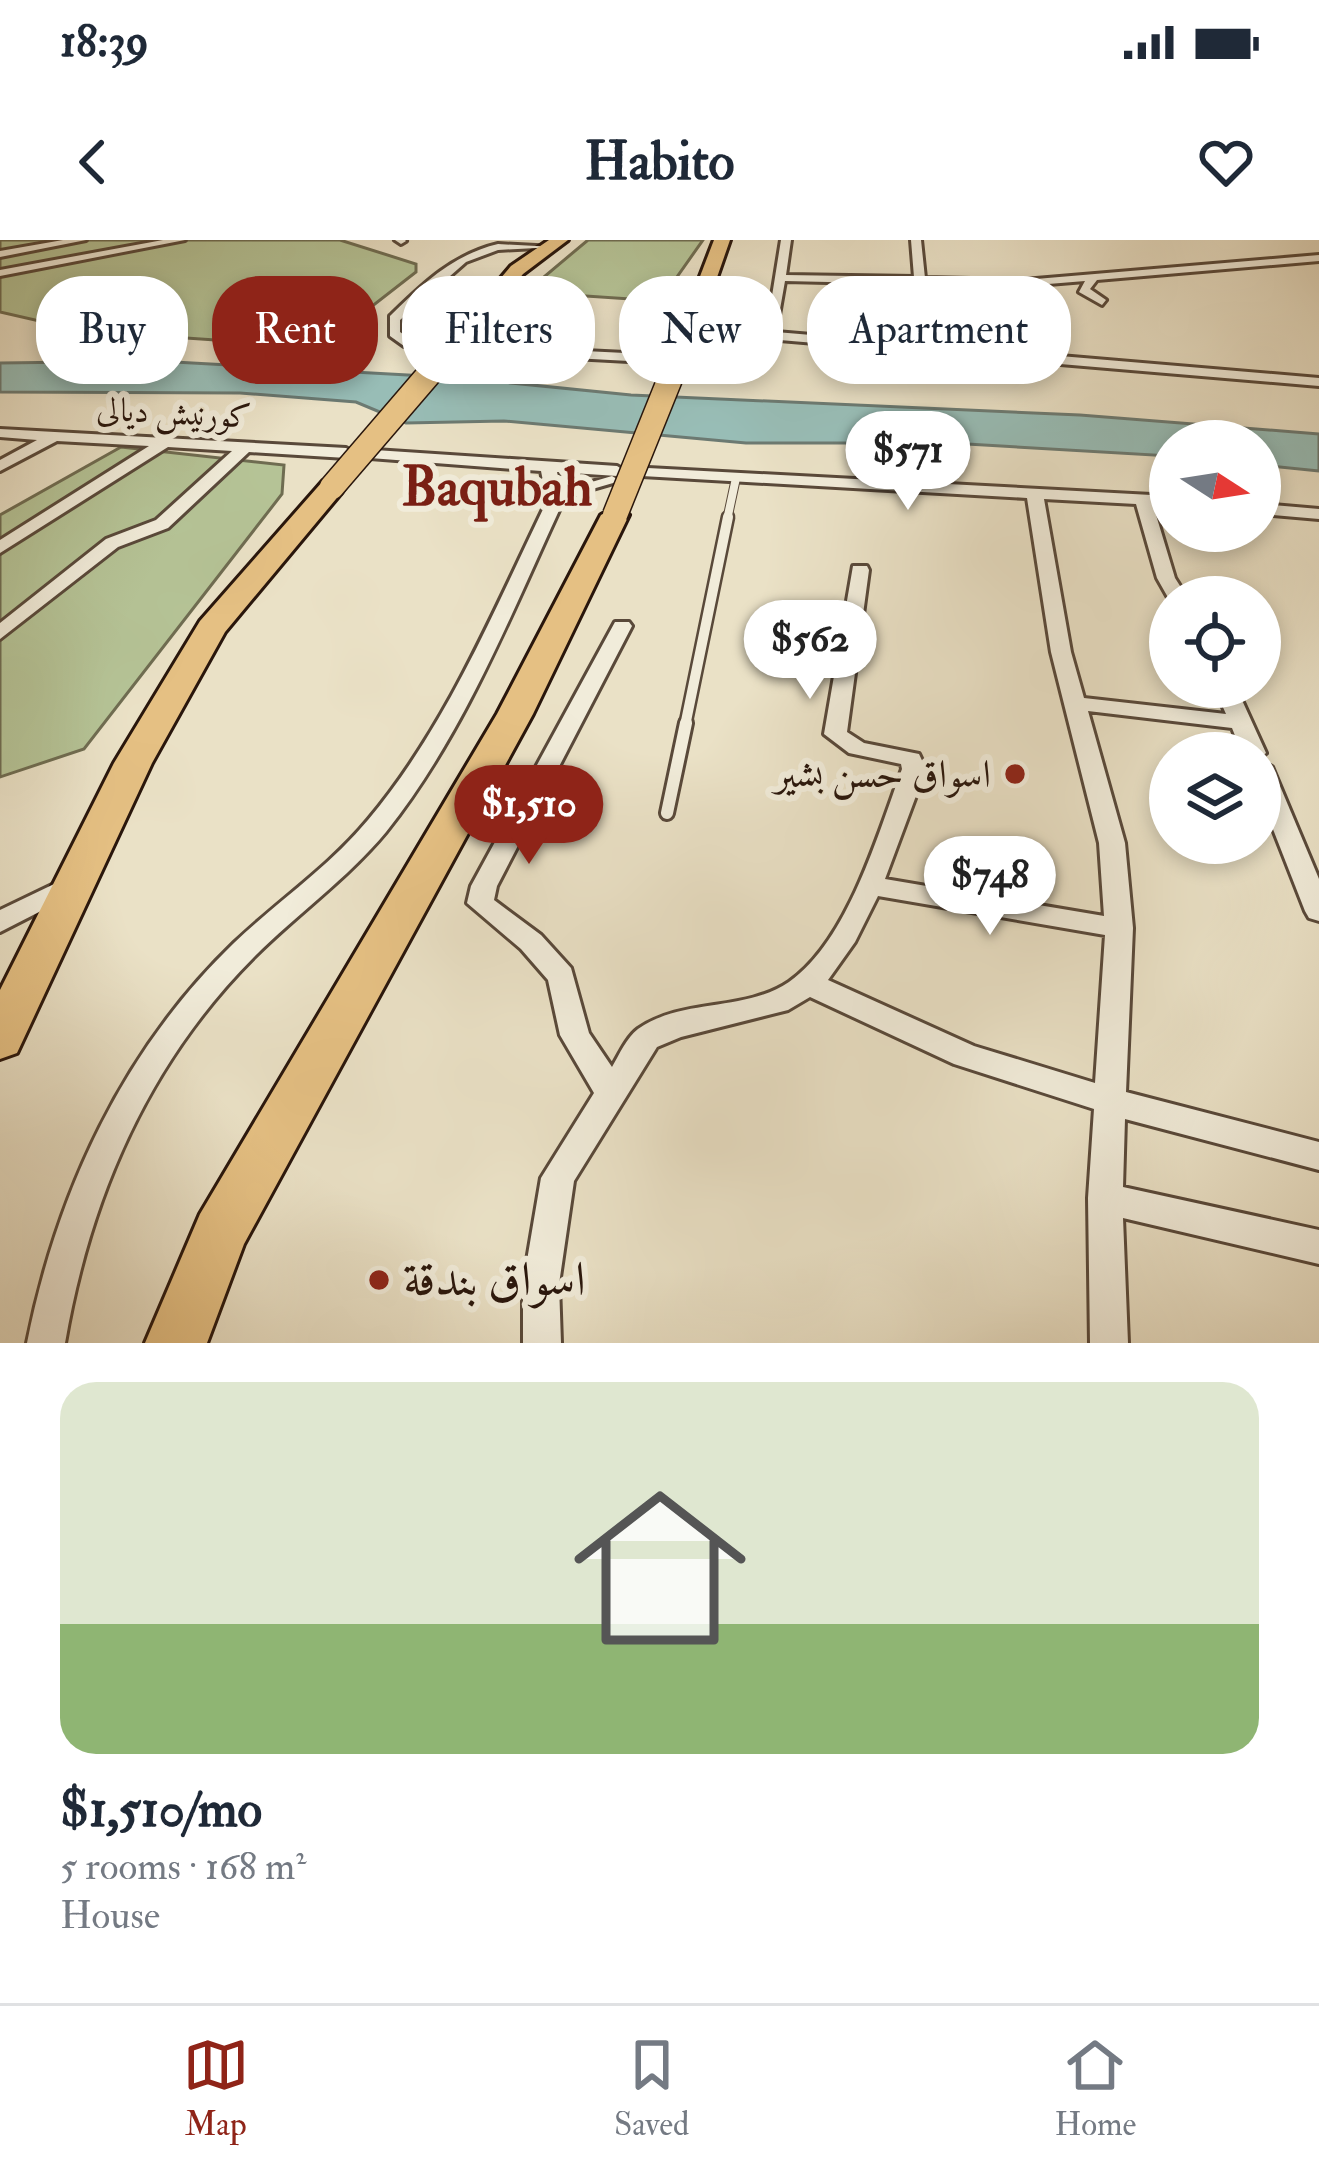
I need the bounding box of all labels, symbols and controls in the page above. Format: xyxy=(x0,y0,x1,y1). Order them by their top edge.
text: 18:39 xyxy=(60,14,149,70)
text: Habito xyxy=(584,128,735,196)
icon: back xyxy=(60,129,126,195)
icon: heart xyxy=(1193,129,1259,195)
chip: Buy xyxy=(36,276,188,384)
chip: Rent xyxy=(212,276,378,384)
chip: Filters xyxy=(402,276,595,384)
chip: New xyxy=(619,276,783,384)
chip: Apartment xyxy=(807,276,1071,384)
street label: كورنيش ديالى xyxy=(96,388,252,439)
pin: $571 xyxy=(837,411,979,513)
north arrow xyxy=(1149,420,1281,552)
map controls xyxy=(1149,420,1281,864)
text: $571 xyxy=(872,425,944,474)
district label: Baqubah xyxy=(402,454,592,522)
button: locate xyxy=(1149,576,1281,708)
pin: $562 xyxy=(739,600,881,702)
text: $562 xyxy=(771,614,849,663)
button: layers xyxy=(1149,732,1281,864)
place label: اسواق حسن بشير xyxy=(770,750,991,800)
marker: اسواق حسن بشير xyxy=(1002,761,1028,787)
pin: $1,510 xyxy=(431,765,627,867)
text: $1,510 xyxy=(481,779,577,828)
pin: $748 xyxy=(919,836,1061,938)
text: $748 xyxy=(951,850,1029,899)
place label: اسواق بندقة xyxy=(403,1250,586,1310)
marker: اسواق بندقة xyxy=(366,1267,392,1293)
icon: home xyxy=(552,1460,768,1676)
text: $1,510/mo xyxy=(60,1778,262,1842)
text: 5 rooms · 168 m² xyxy=(60,1842,306,1891)
text: House xyxy=(60,1891,160,1940)
tab: Map xyxy=(183,2032,249,2145)
tab: Saved xyxy=(614,2032,689,2145)
tab: Home xyxy=(1055,2032,1136,2145)

